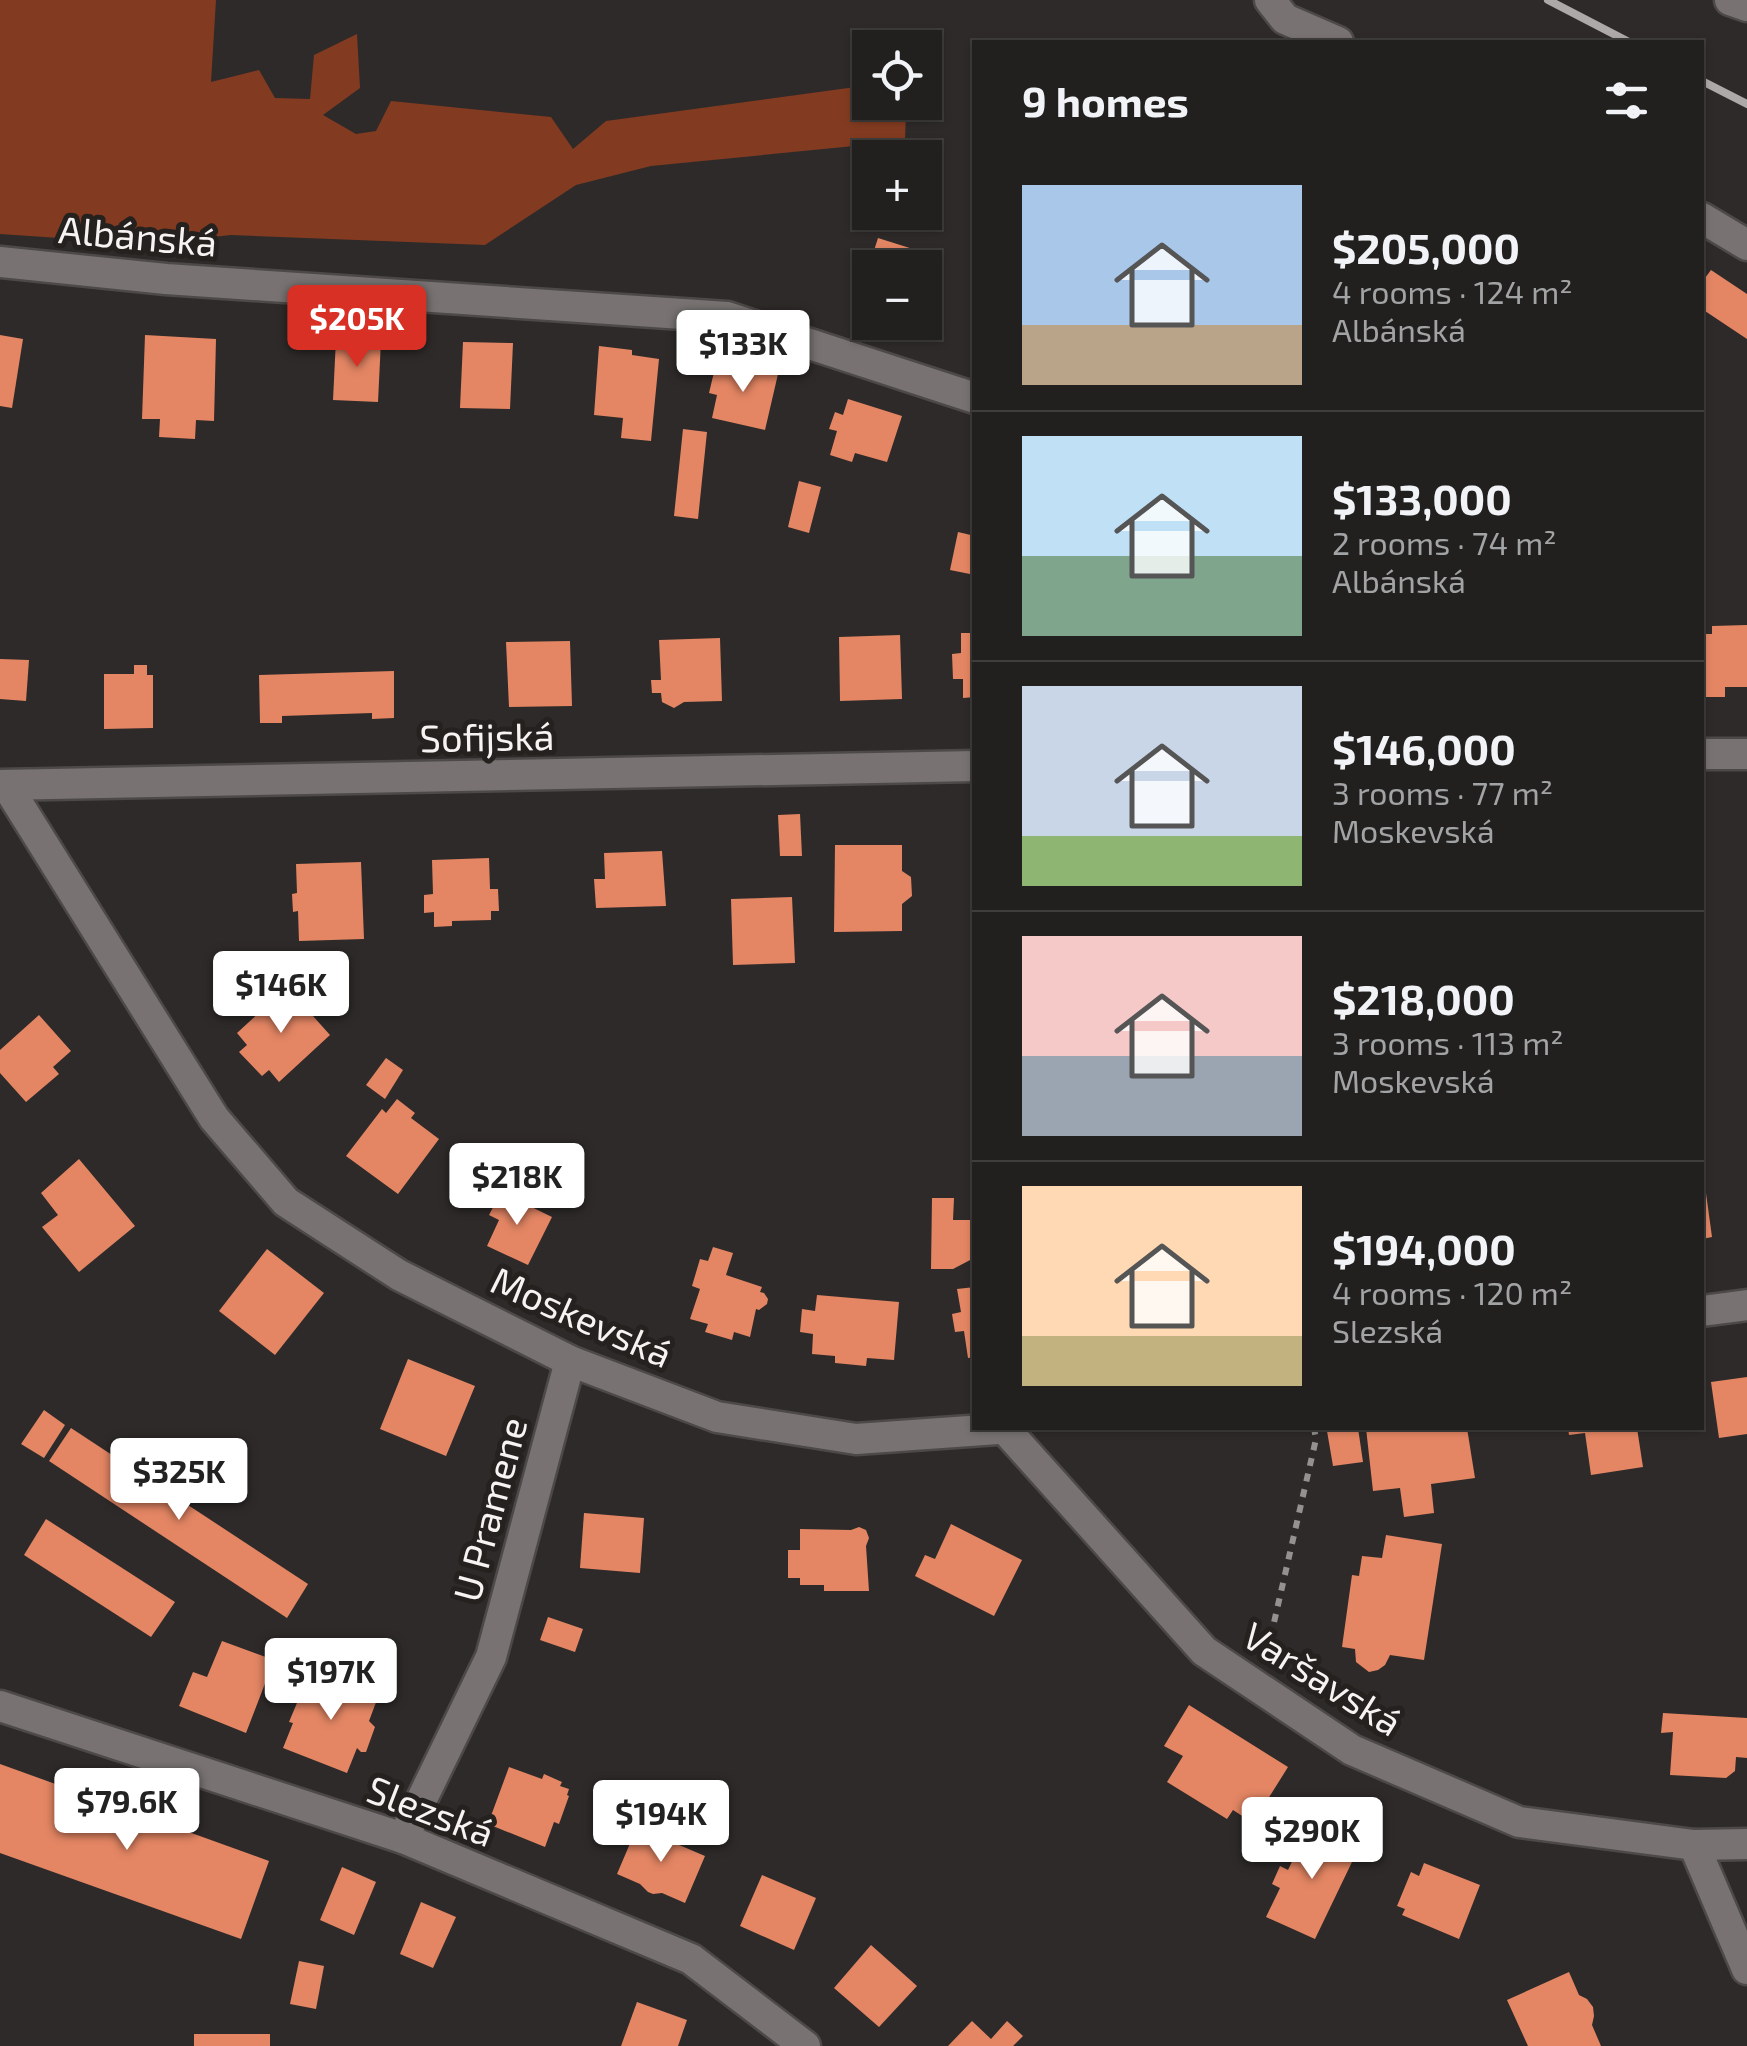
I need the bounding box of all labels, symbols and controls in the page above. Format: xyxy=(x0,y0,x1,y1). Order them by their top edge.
map controls xyxy=(852,30,942,340)
button: locate xyxy=(852,30,942,120)
icon: filters xyxy=(1599,73,1654,128)
text: 9 homes xyxy=(1022,75,1189,125)
button: + xyxy=(852,140,942,230)
street label: Albánská xyxy=(57,205,219,265)
text: $205,000 xyxy=(1332,222,1520,272)
icon: home xyxy=(1102,225,1222,345)
button: − xyxy=(852,250,942,340)
text: 4 rooms · 124 m² xyxy=(1332,272,1573,310)
pin: $205K xyxy=(287,285,427,370)
text: $205K xyxy=(309,298,405,336)
pin: $133K xyxy=(673,310,813,395)
text: Albánská xyxy=(1332,310,1466,348)
text: $133K xyxy=(699,323,787,361)
text: $133,000 xyxy=(1332,473,1512,523)
icon: home xyxy=(1102,476,1222,596)
text: 2 rooms · 74 m² xyxy=(1332,523,1556,561)
text: Albánská xyxy=(1332,561,1466,599)
street label: Sofijská xyxy=(419,712,555,760)
text: $146,000 xyxy=(1332,723,1516,773)
icon: home xyxy=(1102,726,1222,846)
text: 3 rooms · 77 m² xyxy=(1332,773,1553,811)
text: Moskevská xyxy=(1332,811,1494,849)
pin: $146K xyxy=(211,951,351,1036)
text: $146K xyxy=(235,964,327,1002)
text: $218,000 xyxy=(1332,973,1515,1023)
icon: home xyxy=(1102,976,1222,1096)
text: 3 rooms · 113 m² xyxy=(1332,1023,1564,1061)
text: Moskevská xyxy=(1332,1061,1494,1099)
pin: $218K xyxy=(447,1143,587,1228)
text: $218K xyxy=(471,1156,563,1194)
text: $194,000 xyxy=(1332,1223,1516,1273)
icon: home xyxy=(1102,1226,1222,1346)
street label: Moskevská xyxy=(485,1256,679,1376)
text: 4 rooms · 120 m² xyxy=(1332,1273,1572,1311)
text: Slezská xyxy=(1332,1311,1443,1349)
street label: U Pramene xyxy=(442,1412,536,1606)
pin: $325K xyxy=(109,1438,249,1523)
text: $325K xyxy=(132,1451,226,1489)
street label: Varšavská xyxy=(1235,1611,1411,1745)
pin: $197K xyxy=(261,1638,401,1723)
text: $197K xyxy=(287,1651,375,1689)
street label: Slezská xyxy=(361,1765,501,1855)
pin: $79.6K xyxy=(46,1768,208,1853)
pin: $194K xyxy=(591,1780,731,1865)
text: $79.6K xyxy=(76,1781,178,1819)
text: $194K xyxy=(615,1793,707,1831)
pin: $290K xyxy=(1242,1797,1382,1882)
text: $290K xyxy=(1264,1810,1360,1848)

